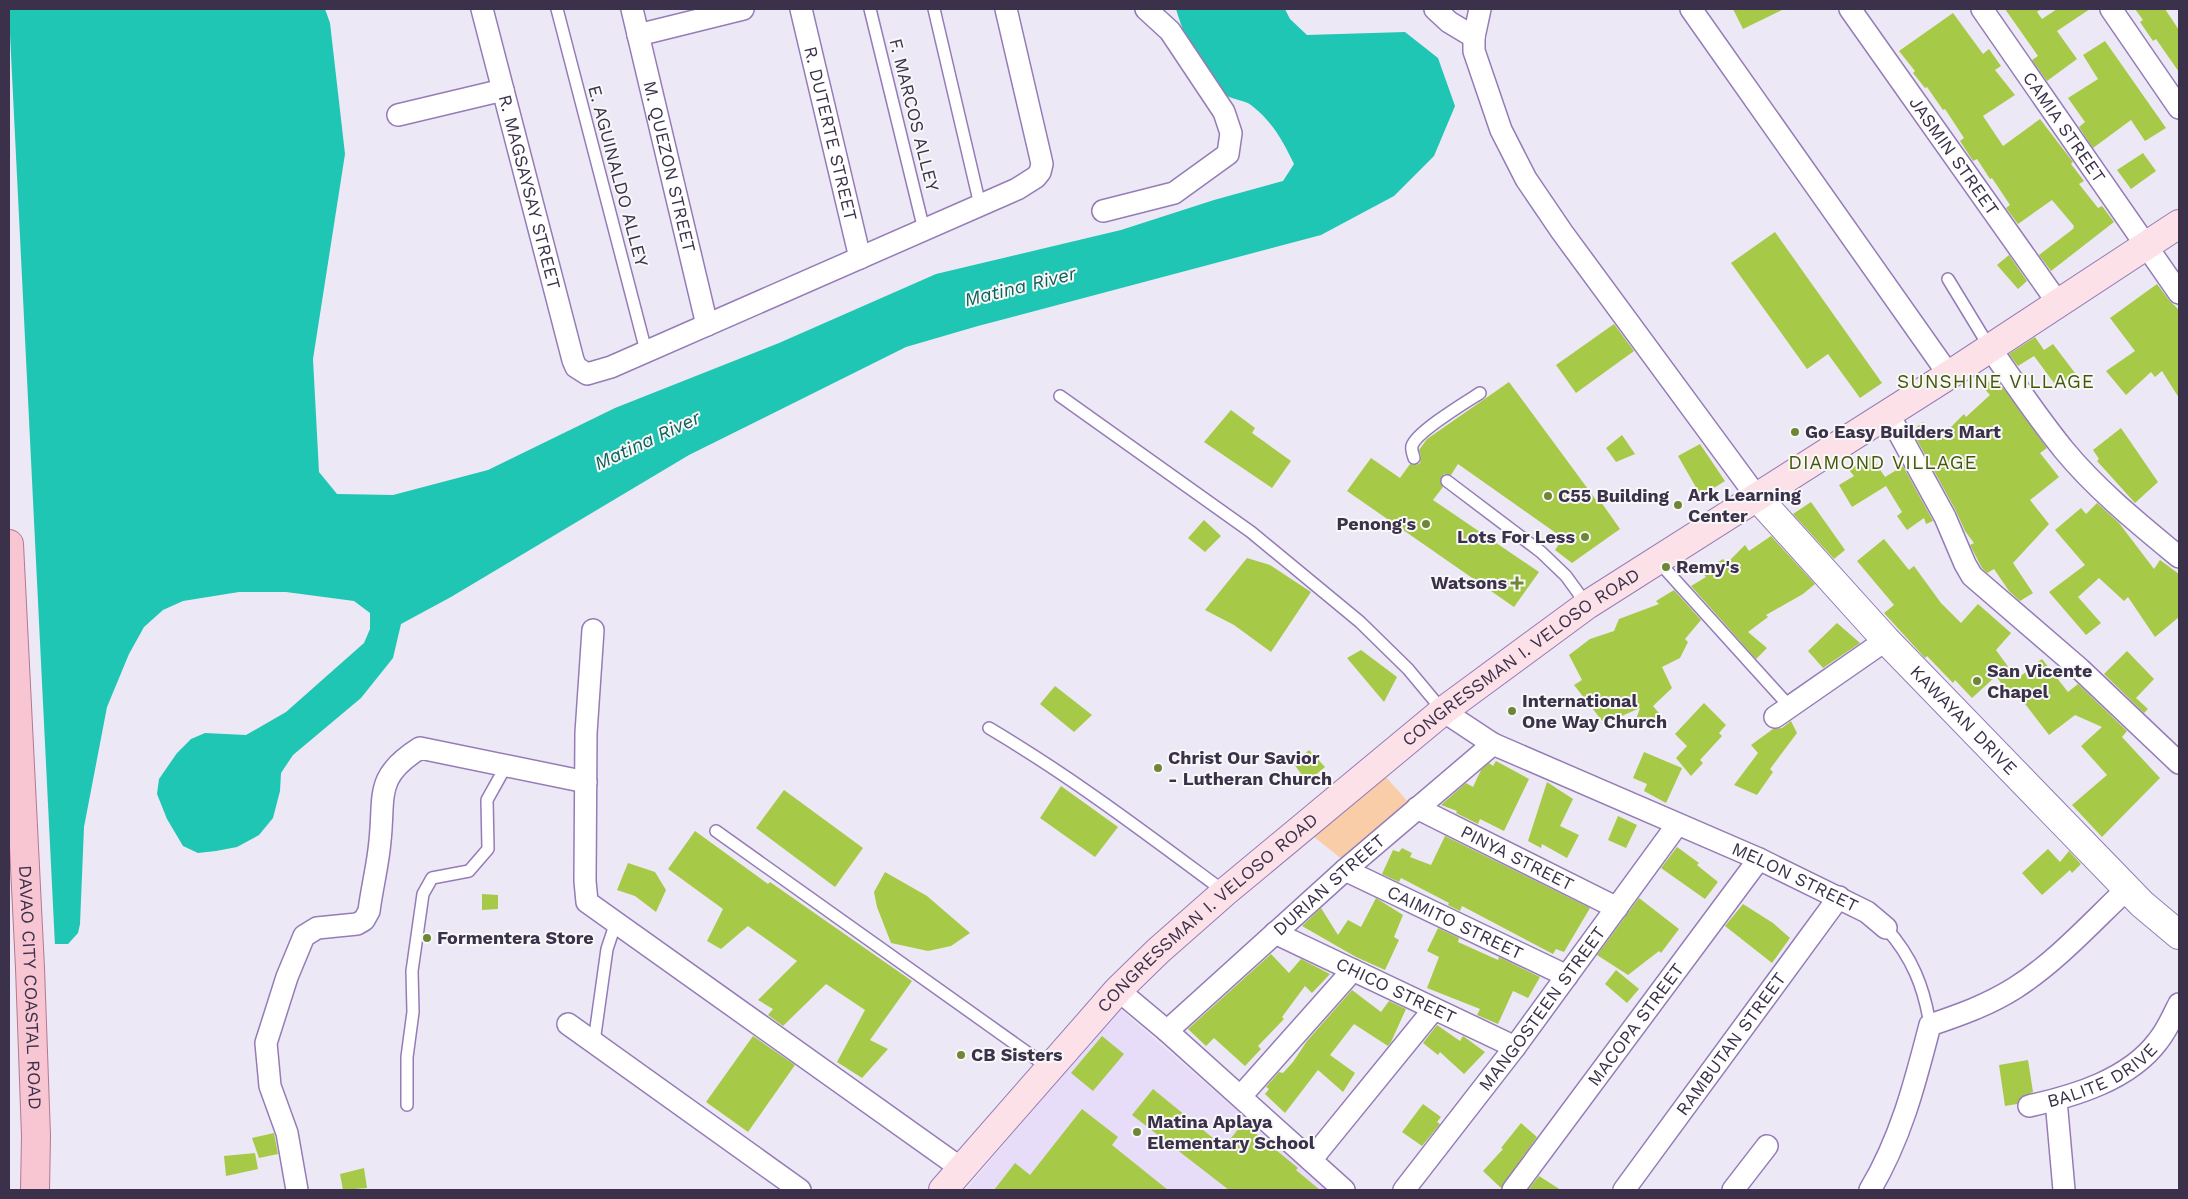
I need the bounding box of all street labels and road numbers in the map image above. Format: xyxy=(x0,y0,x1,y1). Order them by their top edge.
street label: F. MARCOS ALLEY xyxy=(885,36,944,194)
street label: R. DUTERTE STREET xyxy=(800,44,862,223)
street label: CAMIA STREET xyxy=(2019,68,2110,187)
street label: M. QUEZON STREET xyxy=(639,79,700,255)
street label: E. AGUINALDO ALLEY xyxy=(584,83,653,270)
street label: R. MAGSAYSAY STREET xyxy=(495,92,565,292)
street label: JASMIN STREET xyxy=(1905,92,2004,219)
street label: CONGRESSMAN I. VELOSO ROAD xyxy=(1398,563,1643,750)
street label: KAWAYAN DRIVE xyxy=(1906,661,2022,779)
street label: CONGRESSMAN I. VELOSO ROAD xyxy=(1092,808,1322,1016)
street label: PINYA STREET xyxy=(1457,821,1578,895)
street label: DURIAN STREET xyxy=(1269,830,1389,940)
street label: MELON STREET xyxy=(1729,838,1862,916)
street label: DAVAO CITY COASTAL ROAD xyxy=(15,865,46,1110)
street label: CAIMITO STREET xyxy=(1384,881,1527,964)
street label: MANGOSTEEN STREET xyxy=(1474,922,1609,1095)
street label: CHICO STREET xyxy=(1333,953,1460,1028)
street label: MACOPA STREET xyxy=(1583,959,1688,1090)
street label: RAMBUTAN STREET xyxy=(1671,968,1790,1119)
street label: BALITE DRIVE xyxy=(2045,1039,2161,1111)

